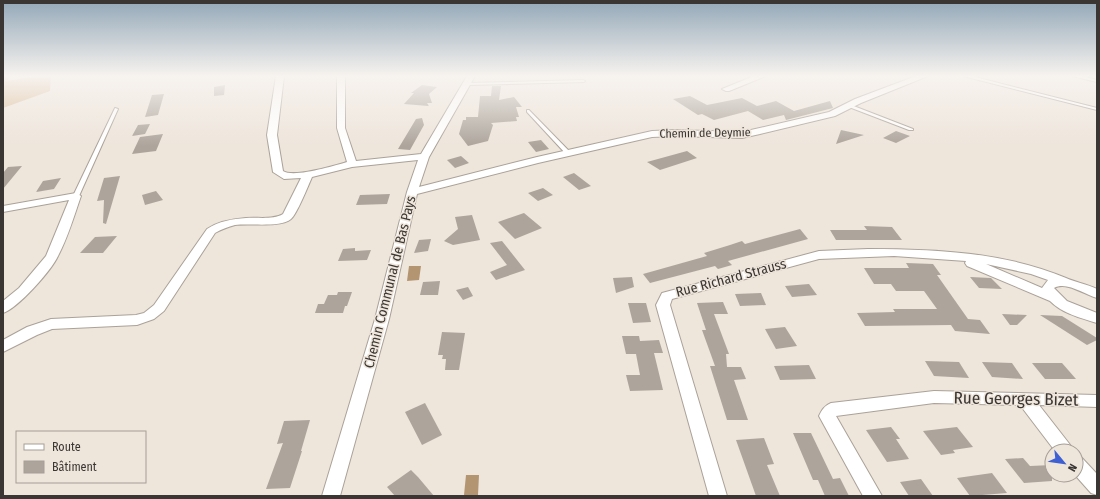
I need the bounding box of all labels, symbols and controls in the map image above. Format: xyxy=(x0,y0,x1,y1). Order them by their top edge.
street label: Chemin de Deymie xyxy=(659,125,751,141)
street label: Chemin Communal de Bas Pays xyxy=(360,194,420,370)
street label: Rue Richard Strauss xyxy=(674,255,788,301)
street label: Rue Georges Bizet xyxy=(953,387,1079,411)
legend xyxy=(16,431,146,483)
text: Route xyxy=(52,440,81,454)
north arrow xyxy=(1044,443,1084,483)
text: Bâtiment xyxy=(52,460,97,474)
text: N xyxy=(1065,462,1080,474)

